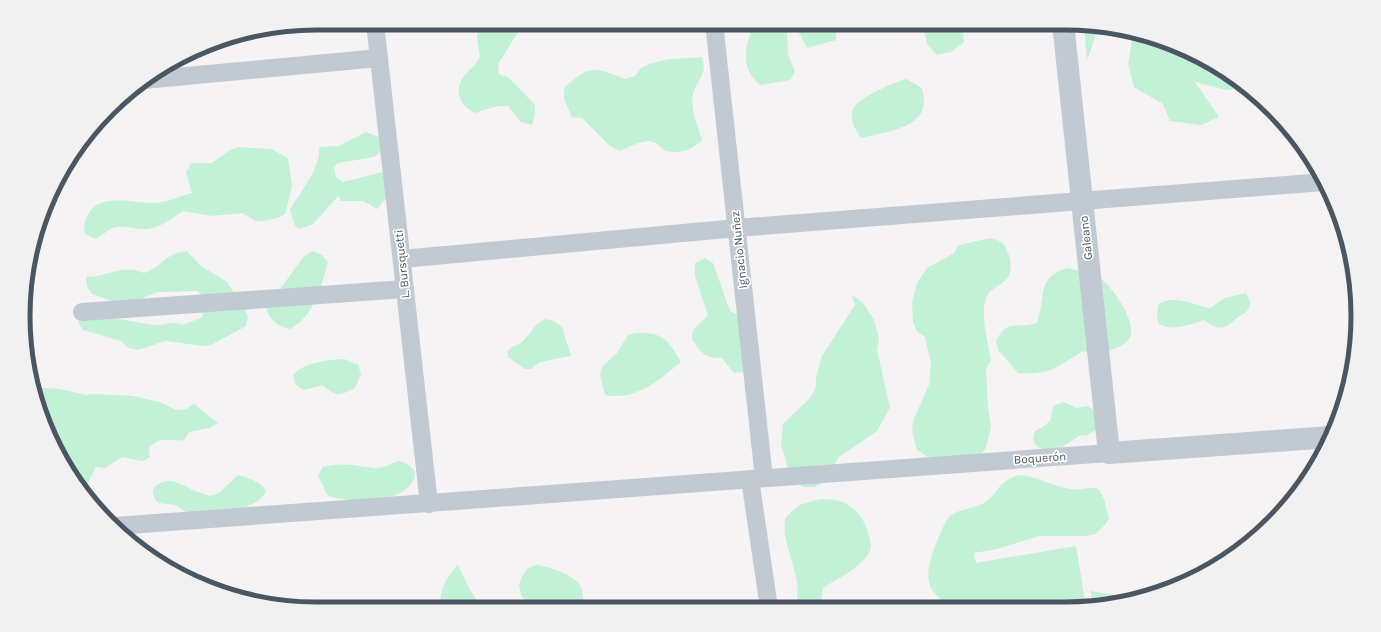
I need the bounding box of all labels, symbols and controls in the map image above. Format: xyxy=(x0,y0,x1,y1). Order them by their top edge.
street label: Ignacio Nuñez xyxy=(728,210,750,289)
street label: Galeano xyxy=(1077,215,1095,261)
street label: L. Bursquetti xyxy=(391,229,413,299)
street label: Boquerón xyxy=(1013,449,1067,467)

